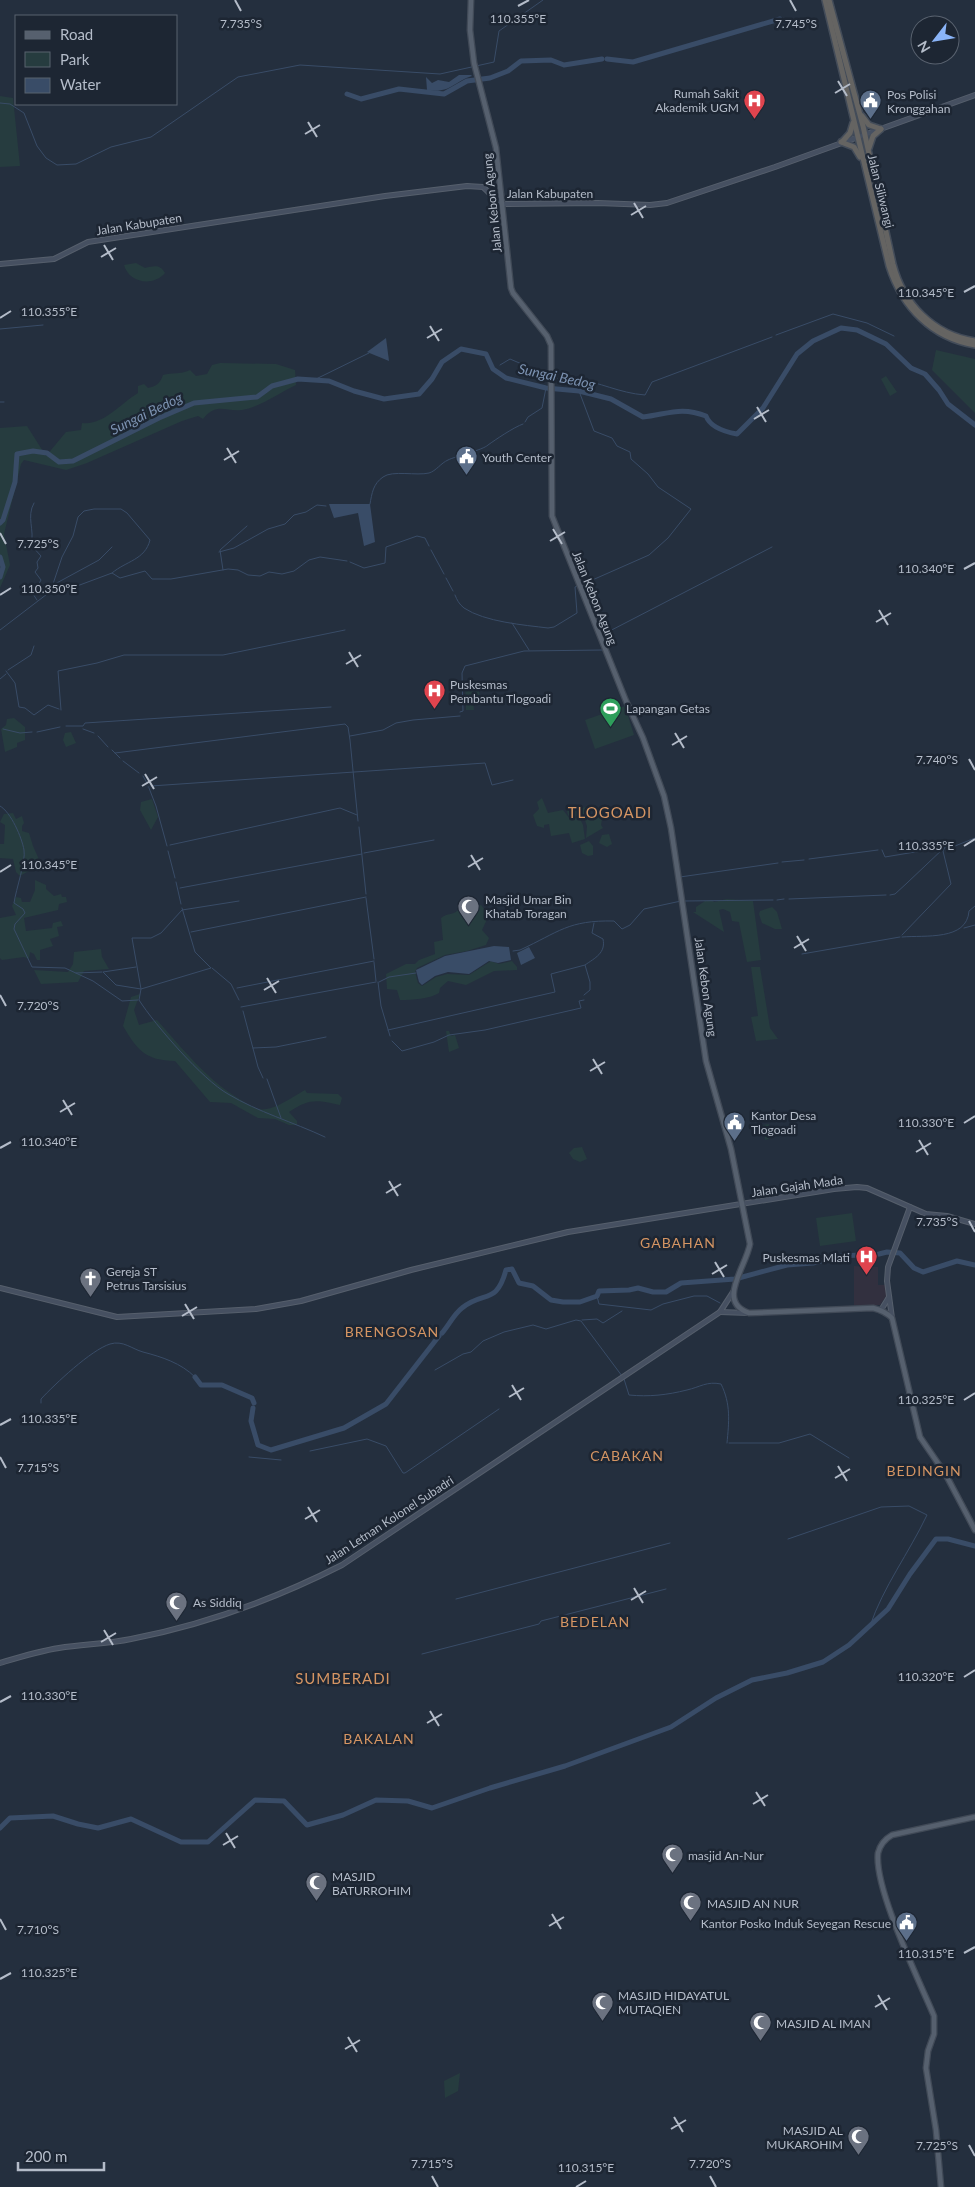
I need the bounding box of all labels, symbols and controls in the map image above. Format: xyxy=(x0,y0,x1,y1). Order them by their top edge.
text: 110.355°E xyxy=(490,11,546,26)
legend xyxy=(15,15,178,105)
north arrow xyxy=(910,15,960,65)
text: 7.735°S xyxy=(220,16,262,31)
text: 7.745°S xyxy=(775,16,817,31)
text: Road xyxy=(60,25,93,43)
text: N xyxy=(913,38,933,56)
text: Park xyxy=(60,50,90,68)
text: Water xyxy=(60,75,101,93)
place label: Rumah Sakit Akademik UGM xyxy=(655,86,740,115)
place label: Pos Polisi Kronggahan xyxy=(887,87,950,116)
hospital icon: Rumah Sakit Akademik UGM xyxy=(743,88,767,119)
public building icon: Pos Polisi Kronggahan xyxy=(859,89,883,120)
street label: Jalan Kebon Agung xyxy=(479,152,505,254)
street label: Jalan Siliwangi xyxy=(865,153,897,230)
street label: Jalan Kabupaten xyxy=(507,186,593,201)
street label: Jalan Kabupaten xyxy=(95,210,183,238)
text: 110.345°E xyxy=(898,285,954,300)
text: 110.355°E xyxy=(21,304,77,319)
water label: Sungai Bedog xyxy=(517,360,597,393)
water label: Sungai Bedog xyxy=(107,388,185,438)
public building icon: Youth Center xyxy=(454,445,478,476)
place label: Youth Center xyxy=(482,450,552,465)
text: 7.725°S xyxy=(17,536,59,551)
street label: Jalan Kebon Agung xyxy=(569,549,621,647)
text: 110.340°E xyxy=(898,561,954,576)
text: 110.350°E xyxy=(21,581,77,596)
place label: Puskesmas Pembantu Tlogoadi xyxy=(450,677,551,706)
hospital icon: Puskesmas Pembantu Tlogoadi xyxy=(422,679,446,710)
sports icon: Lapangan Getas xyxy=(598,696,622,727)
place label: Lapangan Getas xyxy=(626,701,710,716)
text: 7.740°S xyxy=(916,752,958,767)
district label: TLOGOADI xyxy=(568,803,652,821)
text: 110.335°E xyxy=(898,838,954,853)
text: 110.345°E xyxy=(21,857,77,872)
place label: Masjid Umar Bin Khatab Toragan xyxy=(485,892,572,921)
mosque icon: Masjid Umar Bin Khatab Toragan xyxy=(457,894,481,925)
street label: Jalan Kebon Agung xyxy=(692,936,720,1038)
text: 7.720°S xyxy=(17,998,59,1013)
place label: Kantor Desa Tlogoadi xyxy=(751,1108,816,1137)
public building icon: Kantor Desa Tlogoadi xyxy=(723,1110,747,1141)
text: 110.330°E xyxy=(898,1115,954,1130)
text: 110.340°E xyxy=(21,1134,77,1149)
street label: Jalan Gajah Mada xyxy=(750,1172,844,1200)
text: 7.735°S xyxy=(916,1214,958,1229)
district label: GABAHAN xyxy=(640,1234,716,1251)
hospital icon: Puskesmas Mlati xyxy=(854,1245,878,1276)
place label: Puskesmas Mlati xyxy=(762,1250,850,1265)
place label: Gereja ST Petrus Tarsisius xyxy=(106,1264,187,1293)
church icon: Gereja ST Petrus Tarsisius xyxy=(78,1266,102,1297)
district label: BRENGOSAN xyxy=(345,1323,439,1340)
text: 110.325°E xyxy=(898,1392,954,1407)
text: 110.335°E xyxy=(21,1411,77,1426)
district label: CABAKAN xyxy=(590,1447,664,1464)
text: 7.715°S xyxy=(17,1460,59,1475)
district label: BEDINGIN xyxy=(886,1462,962,1479)
street label: Jalan Letnan Kolonel Subadri xyxy=(322,1473,456,1567)
mosque icon: As Siddiq xyxy=(165,1590,189,1621)
place label: As Siddiq xyxy=(193,1595,242,1610)
district label: BEDELAN xyxy=(560,1613,630,1630)
district label: SUMBERADI xyxy=(295,1669,391,1687)
text: 110.320°E xyxy=(898,1669,954,1684)
text: 110.330°E xyxy=(21,1688,77,1703)
district label: BAKALAN xyxy=(343,1730,415,1747)
mosque icon: masjid An-Nur xyxy=(660,1843,684,1874)
place label: masjid An-Nur xyxy=(688,1848,764,1863)
place label: MASJID BATURROHIM xyxy=(332,1869,411,1898)
mosque icon: MASJID BATURROHIM xyxy=(304,1871,328,1902)
mosque icon: MASJID AN NUR xyxy=(679,1891,703,1922)
place label: MASJID AN NUR xyxy=(707,1896,799,1911)
public building icon: Kantor Posko Induk Seyegan Rescue xyxy=(895,1911,919,1942)
place label: Kantor Posko Induk Seyegan Rescue xyxy=(701,1916,891,1931)
text: 7.710°S xyxy=(17,1922,59,1937)
text: 110.315°E xyxy=(898,1946,954,1961)
text: 110.325°E xyxy=(21,1965,77,1980)
place label: MASJID HIDAYATUL MUTAQIEN xyxy=(618,1988,729,2017)
mosque icon: MASJID HIDAYATUL MUTAQIEN xyxy=(590,1990,614,2021)
mosque icon: MASJID AL IMAN xyxy=(748,2011,772,2042)
place label: MASJID AL IMAN xyxy=(776,2016,871,2031)
place label: MASJID AL MUKAROHIM xyxy=(766,2123,843,2152)
mosque icon: MASJID AL MUKAROHIM xyxy=(847,2125,871,2156)
text: 7.725°S xyxy=(916,2138,958,2153)
scale bar xyxy=(18,2140,104,2172)
text: 200 m xyxy=(25,2147,67,2165)
text: 7.715°S xyxy=(411,2156,453,2171)
text: 7.720°S xyxy=(689,2156,731,2171)
text: 110.315°E xyxy=(558,2160,614,2175)

